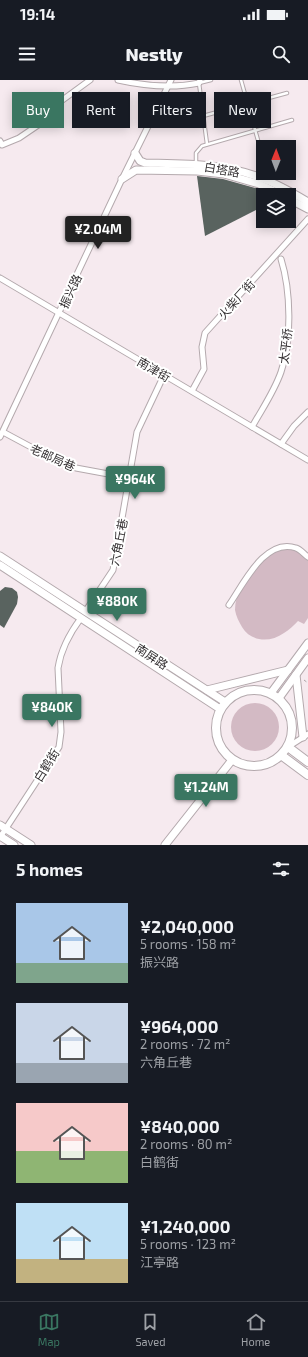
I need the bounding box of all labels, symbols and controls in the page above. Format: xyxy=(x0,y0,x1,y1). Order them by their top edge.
text: 19:14 xyxy=(20,5,55,23)
icon: menu xyxy=(16,43,38,65)
text: Nestly xyxy=(125,43,183,65)
icon: search xyxy=(270,43,292,65)
chip: Buy xyxy=(12,92,64,128)
chip: Rent xyxy=(72,92,130,128)
chip: Filters xyxy=(138,92,206,128)
chip: New xyxy=(214,92,271,128)
north arrow xyxy=(256,140,296,180)
map controls xyxy=(256,140,296,228)
street label: 白塔路 xyxy=(203,159,241,179)
button: layers xyxy=(256,188,296,228)
pin: ¥2.04M xyxy=(65,216,131,250)
text: ¥2.04M xyxy=(74,221,122,237)
street label: 振兴路 xyxy=(56,272,84,310)
street label: 火柴厂街 xyxy=(215,276,257,322)
street label: 太平桥 xyxy=(276,327,294,365)
street label: 南津街 xyxy=(135,354,173,384)
street label: 老邮局巷 xyxy=(28,441,78,473)
pin: ¥964K xyxy=(107,466,163,500)
text: ¥964K xyxy=(115,471,155,487)
street label: 六角丘巷 xyxy=(107,517,129,567)
pin: ¥880K xyxy=(89,588,145,622)
text: ¥880K xyxy=(96,593,138,609)
street label: 南屏路 xyxy=(133,640,171,672)
pin: ¥840K xyxy=(24,694,80,728)
text: ¥840K xyxy=(31,699,73,715)
street label: 白鹤街 xyxy=(31,746,61,784)
pin: ¥1.24M xyxy=(173,774,239,808)
text: ¥1.24M xyxy=(183,779,229,795)
icon: filters xyxy=(270,858,292,880)
text: 5 homes xyxy=(16,859,83,879)
text: ¥2,040,000 xyxy=(140,916,234,936)
icon: home xyxy=(48,919,96,967)
text: 5 rooms · 158 m² xyxy=(140,936,236,952)
text: 振兴路 xyxy=(140,954,179,970)
text: ¥964,000 xyxy=(140,1016,218,1036)
icon: home xyxy=(48,1019,96,1067)
text: 2 rooms · 72 m² xyxy=(140,1036,231,1052)
text: 六角丘巷 xyxy=(140,1054,192,1070)
text: ¥840,000 xyxy=(140,1116,220,1136)
icon: home xyxy=(48,1119,96,1167)
text: 2 rooms · 80 m² xyxy=(140,1136,232,1152)
text: 白鹤街 xyxy=(140,1154,179,1170)
text: ¥1,240,000 xyxy=(140,1216,230,1236)
icon: home xyxy=(48,1219,96,1267)
text: 5 rooms · 123 m² xyxy=(140,1236,236,1252)
text: 江亭路 xyxy=(140,1254,179,1270)
tab: Map xyxy=(38,1311,60,1348)
tab: Saved xyxy=(135,1311,166,1348)
tab: Home xyxy=(241,1311,270,1348)

